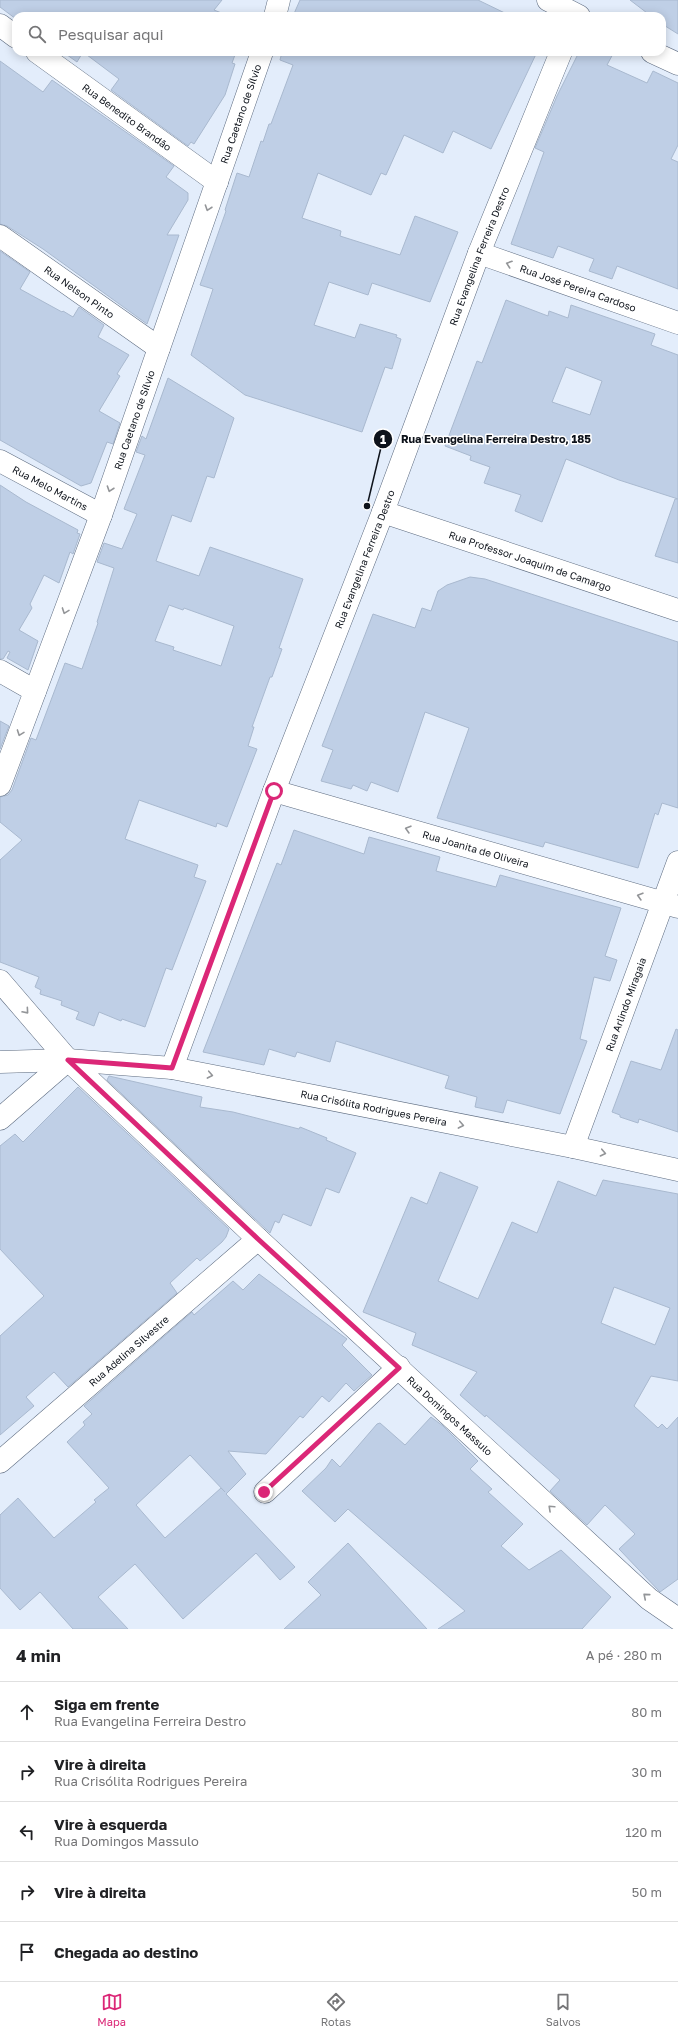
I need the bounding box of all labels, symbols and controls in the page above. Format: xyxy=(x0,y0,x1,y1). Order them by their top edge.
search box xyxy=(12,12,666,56)
icon: search xyxy=(26,23,48,45)
text: Pesquisar aqui xyxy=(58,25,163,43)
street label: Rua Caetano de Sílvio xyxy=(218,63,263,165)
street label: Rua Benedito Brandão xyxy=(80,81,174,153)
street label: Rua Evangelina Ferreira Destro xyxy=(447,185,511,327)
one-way arrow xyxy=(204,204,213,211)
one-way arrow xyxy=(506,260,513,269)
street label: Rua José Pereira Cardoso xyxy=(518,262,638,314)
street label: Rua Nelson Pinto xyxy=(42,263,117,321)
street label: Rua Caetano de Sílvio xyxy=(111,369,157,471)
callout: Rua Evangelina Ferreira Destro, 185 xyxy=(373,428,599,451)
text: 1 xyxy=(380,432,386,447)
text: Rua Evangelina Ferreira Destro, 185 xyxy=(401,432,591,445)
street label: Rua Melo Martins xyxy=(11,463,90,513)
one-way arrow xyxy=(106,486,115,493)
street label: Rua Evangelina Ferreira Destro xyxy=(332,488,397,630)
street label: Rua Professor Joaquim de Camargo xyxy=(447,528,613,593)
one-way arrow xyxy=(61,608,69,615)
one-way arrow xyxy=(16,729,24,736)
route start xyxy=(265,782,283,800)
one-way arrow xyxy=(405,825,412,834)
street label: Rua Joanita de Oliveira xyxy=(421,828,530,870)
one-way arrow xyxy=(637,892,644,901)
street label: Rua Arlindo Miragaia xyxy=(603,956,648,1053)
one-way arrow xyxy=(21,1006,28,1013)
one-way arrow xyxy=(207,1070,213,1079)
street label: Rua Crisólita Rodrigues Pereira xyxy=(300,1087,448,1128)
one-way arrow xyxy=(458,1120,464,1128)
one-way arrow xyxy=(599,1149,606,1157)
street label: Rua Adelina Silvestre xyxy=(86,1313,171,1389)
street label: Rua Domingos Massulo xyxy=(405,1373,495,1458)
route end xyxy=(255,1483,273,1501)
one-way arrow xyxy=(548,1506,555,1513)
one-way arrow xyxy=(644,1594,651,1601)
text: 4 min xyxy=(16,1645,61,1666)
text: A pé · 280 m xyxy=(586,1647,662,1663)
text: Siga em frente xyxy=(54,1695,159,1713)
icon: ahead xyxy=(16,1701,38,1723)
text: 80 m xyxy=(631,1704,662,1720)
text: Rua Evangelina Ferreira Destro xyxy=(54,1713,246,1729)
text: Vire à direita xyxy=(54,1755,146,1773)
icon: right xyxy=(16,1761,38,1783)
text: 30 m xyxy=(632,1764,662,1780)
text: Rua Crisólita Rodrigues Pereira xyxy=(54,1773,247,1789)
text: Vire à esquerda xyxy=(54,1815,167,1833)
icon: left xyxy=(16,1821,38,1843)
text: 120 m xyxy=(625,1824,662,1840)
text: Rua Domingos Massulo xyxy=(54,1833,199,1849)
icon: right xyxy=(16,1881,38,1903)
text: Vire à direita xyxy=(54,1883,146,1901)
text: 50 m xyxy=(632,1884,662,1900)
icon: arrive xyxy=(16,1941,38,1963)
text: Chegada ao destino xyxy=(54,1943,198,1961)
tab: Mapa xyxy=(97,1991,126,2028)
tab: Rotas xyxy=(321,1991,351,2028)
tab: Salvos xyxy=(546,1991,581,2028)

